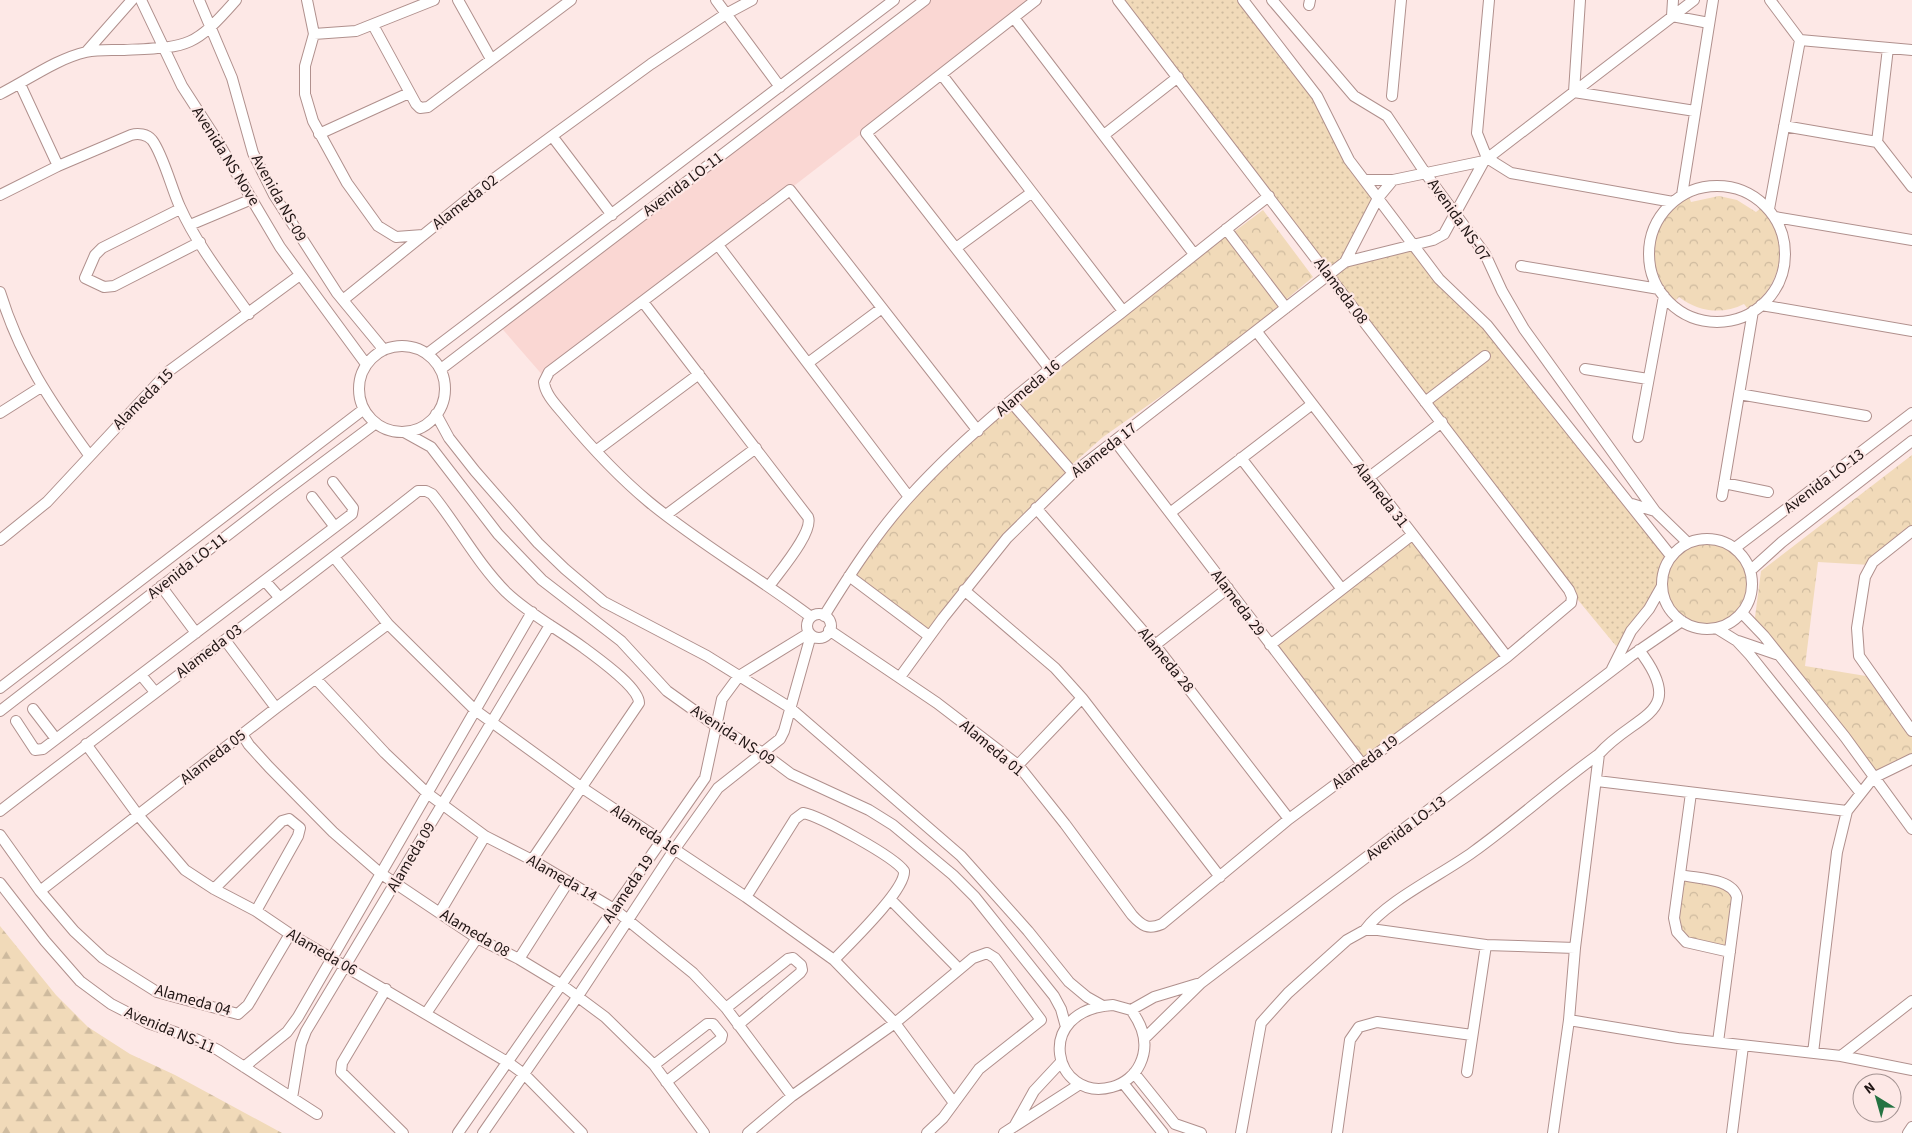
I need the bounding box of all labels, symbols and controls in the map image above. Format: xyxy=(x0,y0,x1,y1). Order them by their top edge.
street label: Avenida NS Nove xyxy=(187,102,265,210)
street label: Avenida LO-11 xyxy=(638,146,728,222)
street label: Avenida NS-09 xyxy=(246,150,312,246)
street label: Alameda 02 xyxy=(427,169,503,235)
street label: Avenida NS-07 xyxy=(1422,174,1496,266)
street label: Alameda 08 xyxy=(1309,253,1373,329)
street label: Alameda 16 xyxy=(991,354,1065,422)
street label: Alameda 15 xyxy=(108,364,178,434)
street label: Alameda 17 xyxy=(1066,417,1142,483)
street label: Avenida LO-13 xyxy=(1779,443,1869,519)
street label: Alameda 31 xyxy=(1348,457,1414,533)
street label: Avenida LO-11 xyxy=(143,528,231,604)
street label: Alameda 29 xyxy=(1206,565,1270,641)
street label: Alameda 03 xyxy=(171,619,247,683)
street label: Alameda 28 xyxy=(1133,623,1199,697)
street label: Avenida NS-09 xyxy=(686,699,780,771)
street label: Alameda 01 xyxy=(955,714,1029,782)
street label: Alameda 05 xyxy=(175,724,251,790)
street label: Alameda 19 xyxy=(1327,730,1403,794)
street label: Avenida LO-13 xyxy=(1361,790,1451,866)
street label: Alameda 16 xyxy=(606,799,684,861)
street label: Alameda 09 xyxy=(381,818,441,896)
street label: Alameda 14 xyxy=(523,849,601,907)
street label: Alameda 19 xyxy=(597,850,659,928)
street label: Alameda 08 xyxy=(436,903,514,963)
street label: Alameda 06 xyxy=(283,923,361,981)
street label: Alameda 04 xyxy=(152,979,234,1021)
street label: Avenida NS-11 xyxy=(121,1001,219,1059)
north arrow xyxy=(1852,1073,1902,1123)
text: N xyxy=(1860,1078,1880,1099)

